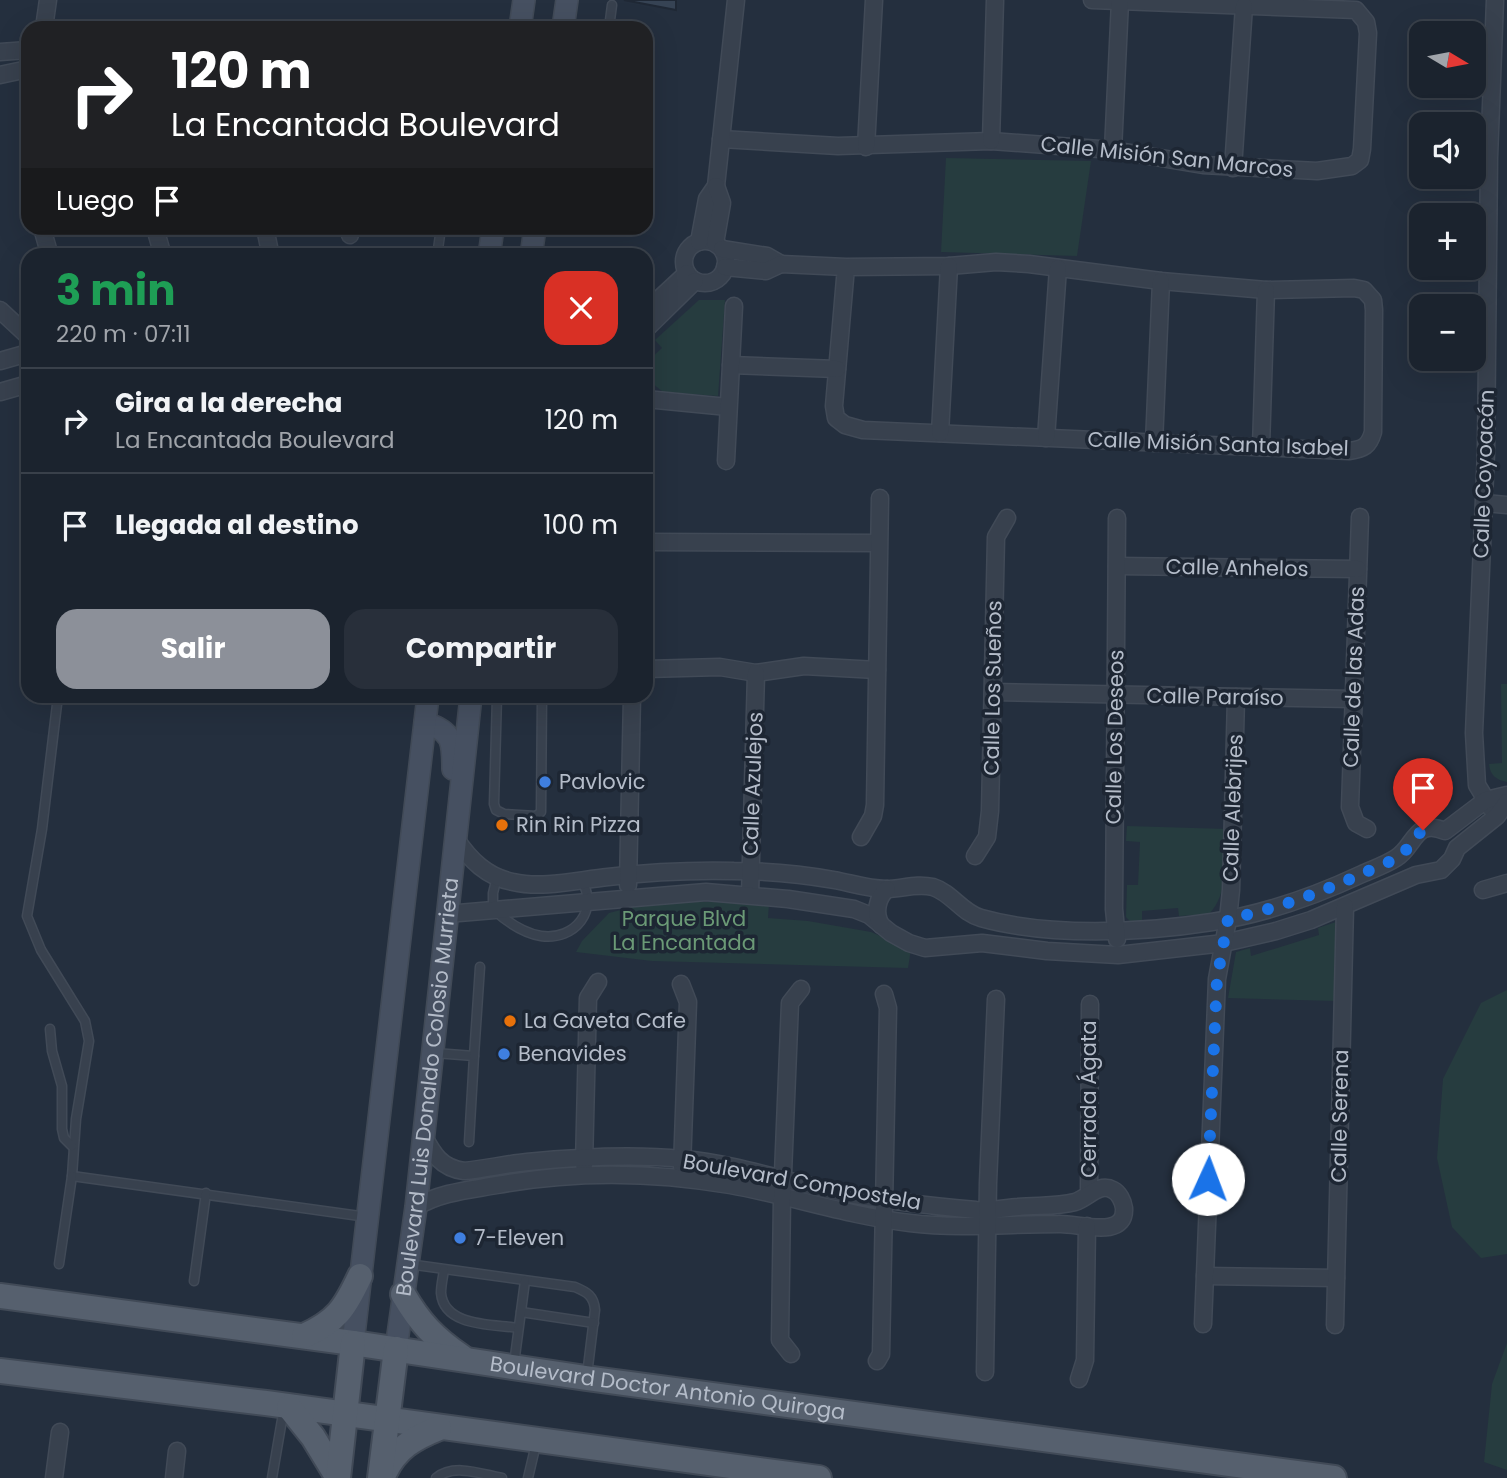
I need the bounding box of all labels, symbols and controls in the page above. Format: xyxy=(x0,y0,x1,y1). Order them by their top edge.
north arrow xyxy=(1409,21,1486,98)
map controls xyxy=(1409,21,1486,371)
text: 120 m xyxy=(171,37,312,105)
icon: right xyxy=(56,49,147,140)
text: La Encantada Boulevard xyxy=(171,102,560,147)
button: sound xyxy=(1409,112,1486,189)
street label: Calle Misión San Marcos xyxy=(1039,129,1295,184)
icon: arrive xyxy=(148,182,186,220)
text: Luego xyxy=(56,183,134,219)
button: + xyxy=(1409,203,1486,280)
text: 3 min xyxy=(56,261,176,320)
button: close xyxy=(544,271,618,345)
button: − xyxy=(1409,294,1486,371)
text: 220 m · 07:11 xyxy=(56,318,191,350)
text: Gira a la derecha xyxy=(115,385,343,421)
street label: Calle Coyoacán xyxy=(1466,389,1501,559)
icon: right xyxy=(56,402,94,440)
text: 120 m xyxy=(545,402,618,438)
text: La Encantada Boulevard xyxy=(115,424,395,456)
street label: Calle Misión Santa Isabel xyxy=(1087,424,1349,463)
icon: arrive xyxy=(56,507,94,545)
text: Llegada al destino xyxy=(115,507,359,543)
text: 100 m xyxy=(543,507,618,543)
street label: Calle Anhelos xyxy=(1165,552,1309,583)
street label: Calle de las Adas xyxy=(1336,586,1371,768)
street label: Calle Los Sueños xyxy=(976,600,1009,776)
button: Salir xyxy=(56,609,330,689)
button: Compartir xyxy=(344,609,618,689)
street label: Calle Los Deseos xyxy=(1098,649,1131,825)
street label: Calle Paraíso xyxy=(1146,681,1284,712)
street label: Calle Azulejos xyxy=(735,711,770,857)
street label: Calle Alebrijes xyxy=(1215,733,1250,882)
pin xyxy=(1393,758,1453,830)
place label: Pavlovic xyxy=(559,767,645,796)
icon: arrive xyxy=(1404,769,1442,807)
marker: Pavlovic xyxy=(537,774,553,790)
place label: Rin Rin Pizza xyxy=(516,810,641,839)
marker: Rin Rin Pizza xyxy=(494,817,510,833)
street label: Boulevard Luis Donaldo Colosio Murrieta xyxy=(389,876,465,1298)
park label: Parque Blvd La Encantada xyxy=(612,904,756,957)
place label: La Gaveta Cafe xyxy=(524,1006,686,1035)
marker: La Gaveta Cafe xyxy=(502,1013,518,1029)
street label: Cerrada Ágata xyxy=(1074,1020,1103,1178)
place label: Benavides xyxy=(518,1039,627,1068)
marker: Benavides xyxy=(496,1046,512,1062)
street label: Calle Serena xyxy=(1324,1049,1355,1183)
position arrow xyxy=(1171,1142,1245,1216)
street label: Boulevard Compostela xyxy=(681,1146,924,1217)
place label: 7-Eleven xyxy=(474,1223,564,1252)
marker: 7-Eleven xyxy=(452,1230,468,1246)
street label: Boulevard Doctor Antonio Quiroga xyxy=(488,1349,847,1427)

